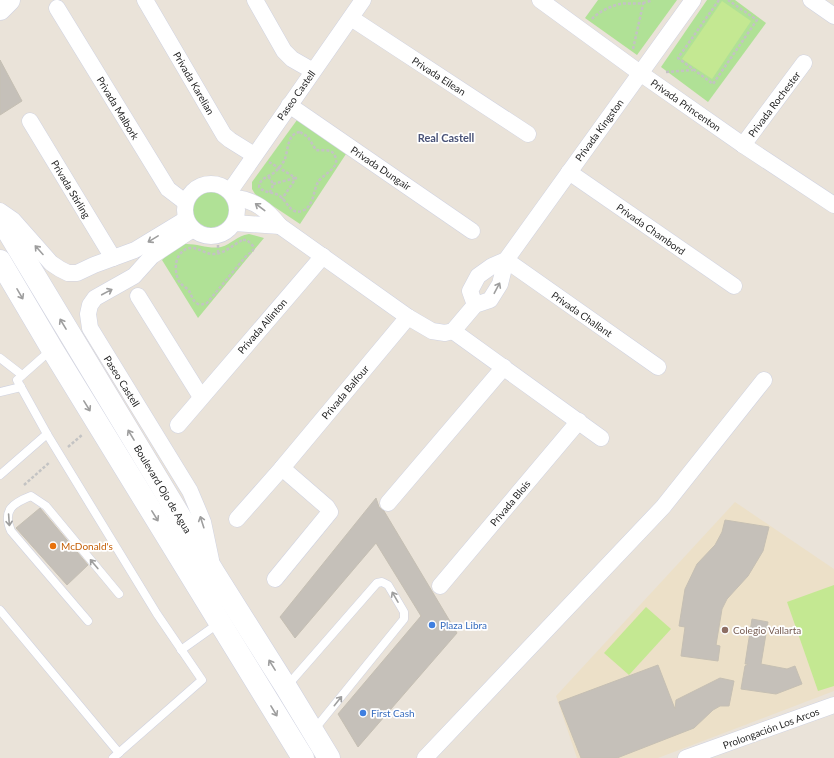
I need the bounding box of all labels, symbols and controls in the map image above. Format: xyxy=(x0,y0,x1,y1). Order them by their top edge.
street label: Privada Karelian xyxy=(171,49,217,117)
street label: Privada Eilean xyxy=(410,54,468,98)
street label: Paseo Castell xyxy=(274,68,318,122)
street label: Privada Rochester xyxy=(745,68,803,139)
street label: Privada Malbork xyxy=(94,74,142,143)
street label: Privada Princenton xyxy=(649,76,723,134)
street label: Privada Kingston xyxy=(572,97,626,163)
district label: Real Castell xyxy=(418,131,475,144)
street label: Privada Dungair xyxy=(349,143,414,193)
street label: Privada Stirling xyxy=(49,158,93,220)
street label: Privada Chambord xyxy=(614,201,688,257)
one-way arrow xyxy=(255,203,266,211)
one-way arrow xyxy=(148,235,159,243)
one-way arrow xyxy=(35,245,44,255)
one-way arrow xyxy=(494,282,501,294)
one-way arrow xyxy=(16,288,24,300)
one-way arrow xyxy=(101,288,113,295)
street label: Privada Challant xyxy=(549,289,615,340)
street label: Privada Allinton xyxy=(235,296,289,356)
one-way arrow xyxy=(59,318,67,330)
street label: Paseo Castell xyxy=(101,353,143,409)
street label: Privada Balfour xyxy=(319,362,371,422)
one-way arrow xyxy=(83,400,91,412)
one-way arrow xyxy=(126,429,134,441)
street label: Boulevard Ojo de Agua xyxy=(132,443,194,535)
street label: Privada Blois xyxy=(487,478,533,528)
one-way arrow xyxy=(151,510,159,521)
one-way arrow xyxy=(5,513,12,526)
one-way arrow xyxy=(198,515,205,528)
place label: McDonald's xyxy=(61,540,113,552)
marker: McDonald's xyxy=(48,541,58,551)
one-way arrow xyxy=(90,558,98,569)
one-way arrow xyxy=(390,591,398,603)
place label: Plaza Libra xyxy=(440,619,487,631)
marker: Plaza Libra xyxy=(427,620,437,630)
place label: Colegio Vallarta xyxy=(733,624,801,636)
marker: Colegio Vallarta xyxy=(720,625,730,635)
one-way arrow xyxy=(268,660,276,671)
one-way arrow xyxy=(333,695,342,706)
one-way arrow xyxy=(270,705,278,716)
street label: Prolongación Los Arcos xyxy=(721,705,821,751)
place label: First Cash xyxy=(371,707,415,719)
marker: First Cash xyxy=(358,708,368,718)

